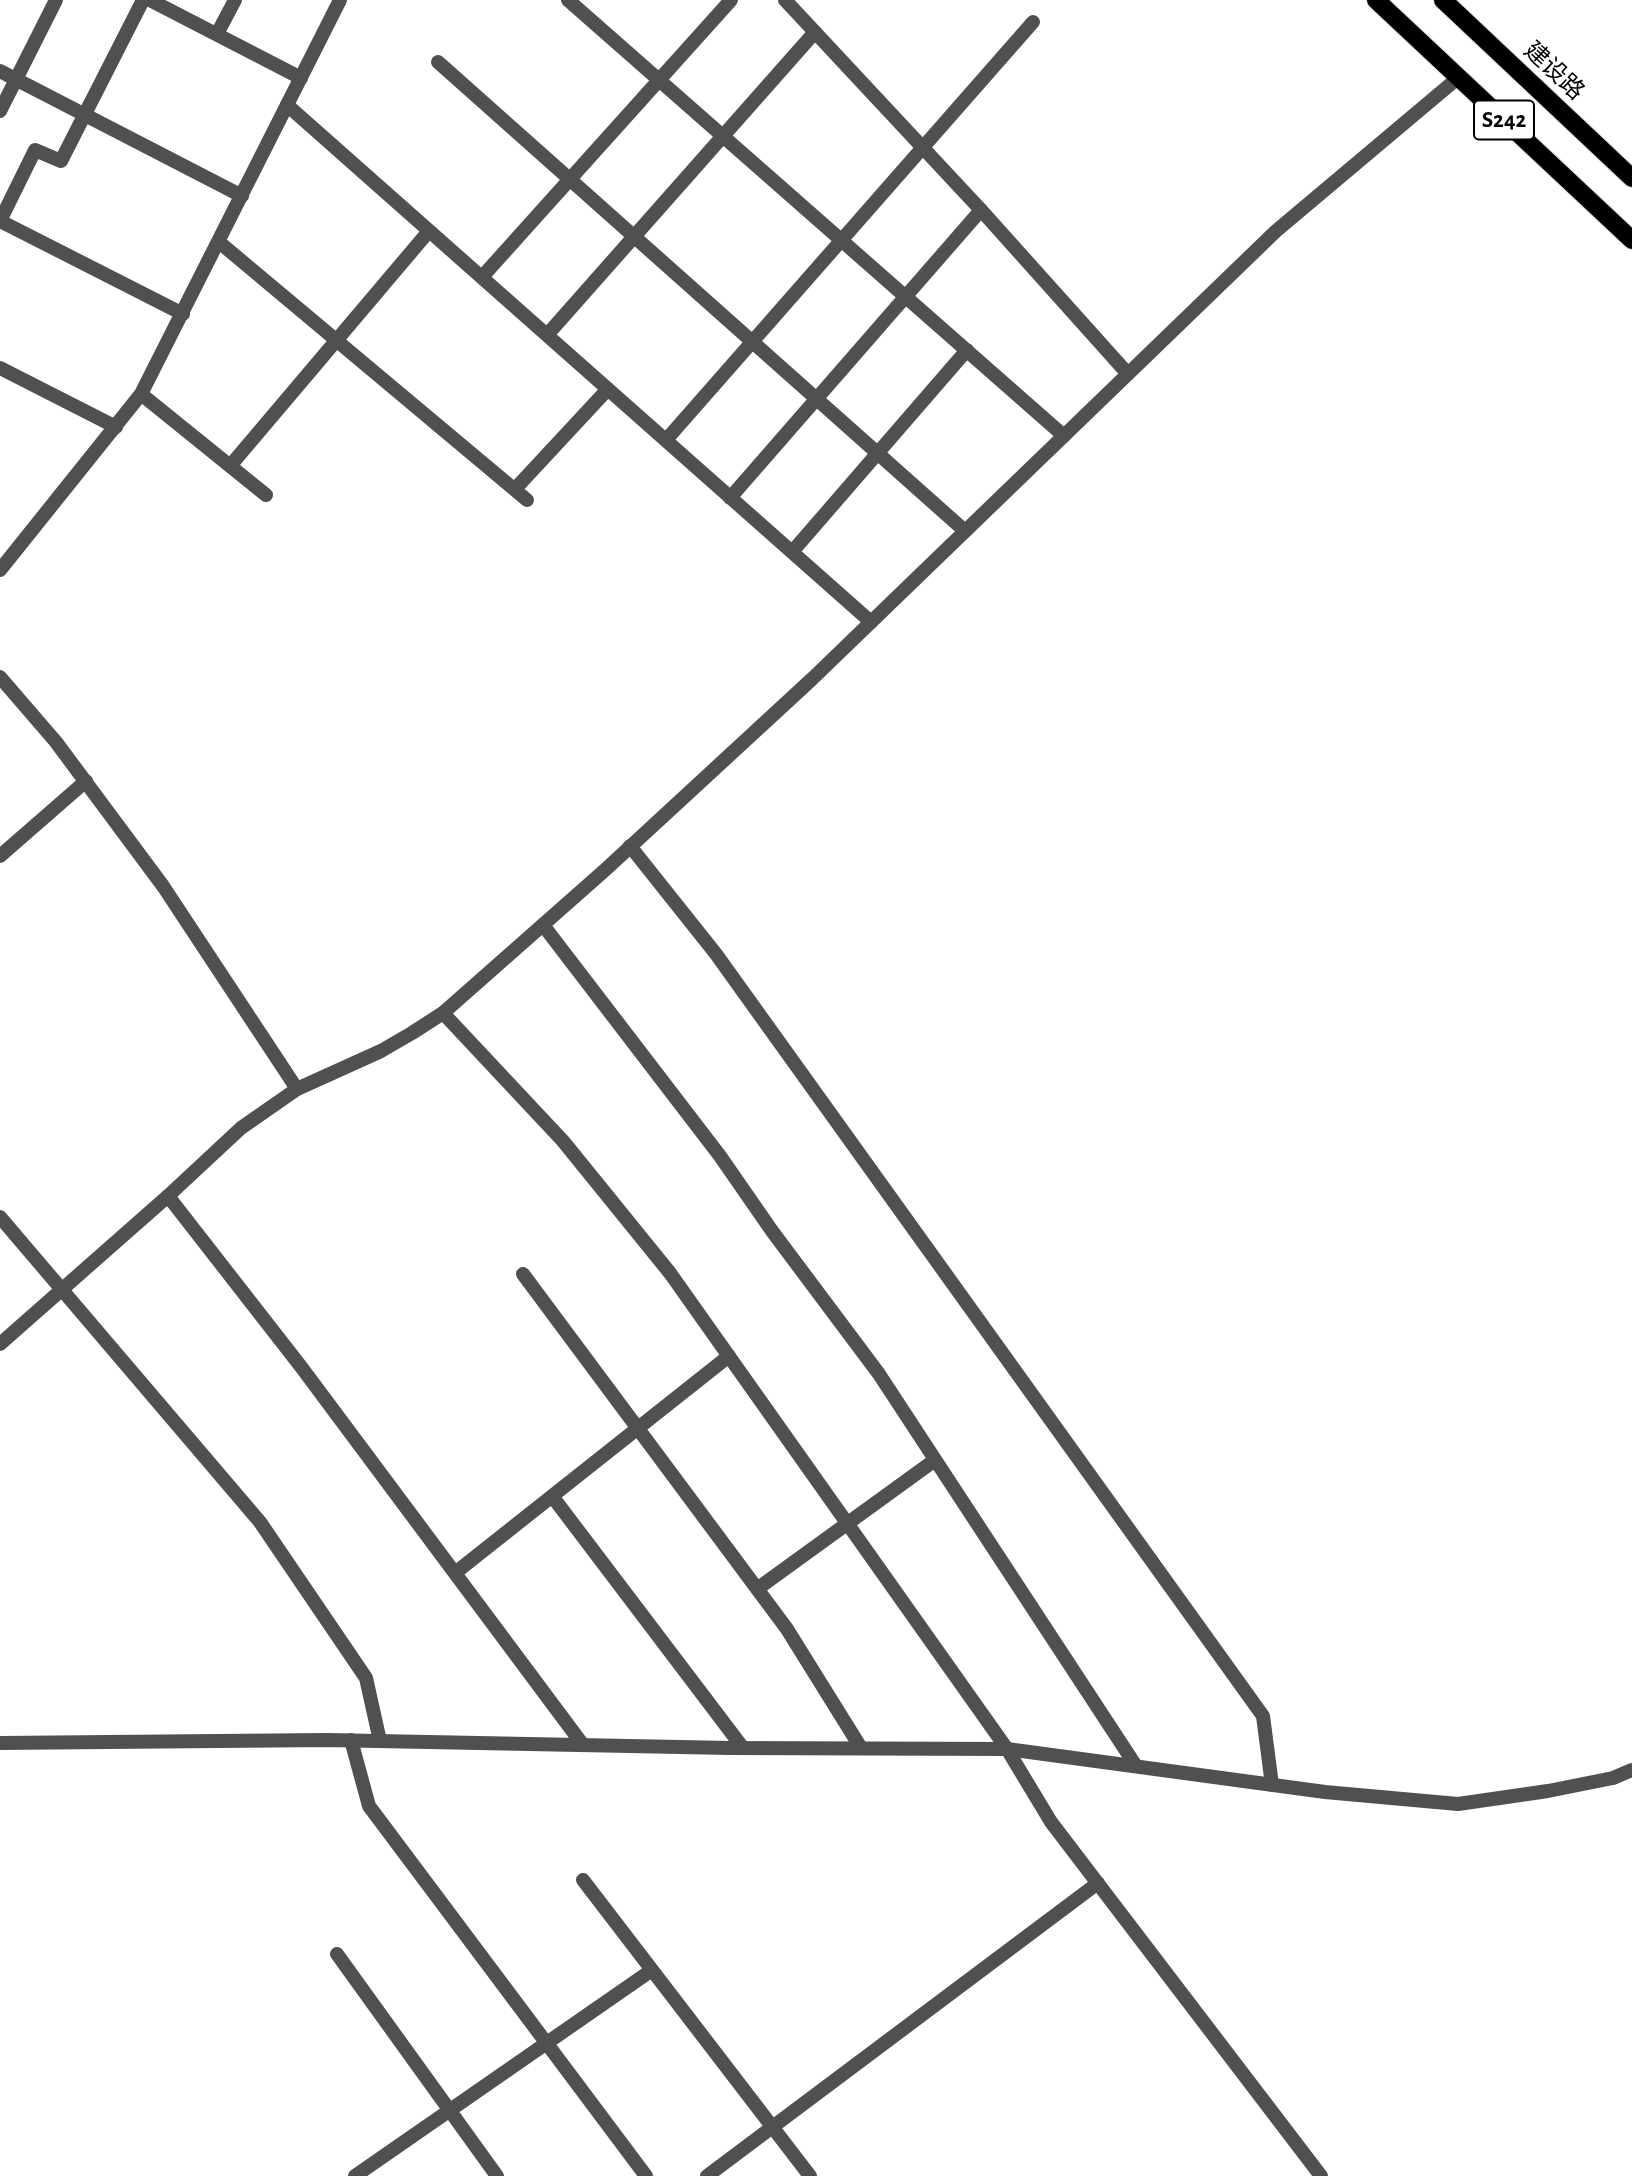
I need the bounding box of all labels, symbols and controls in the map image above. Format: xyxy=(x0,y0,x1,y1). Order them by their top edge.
street label: 建设路 xyxy=(1518,36,1590,106)
road number: S242 xyxy=(1474,100,1534,140)

